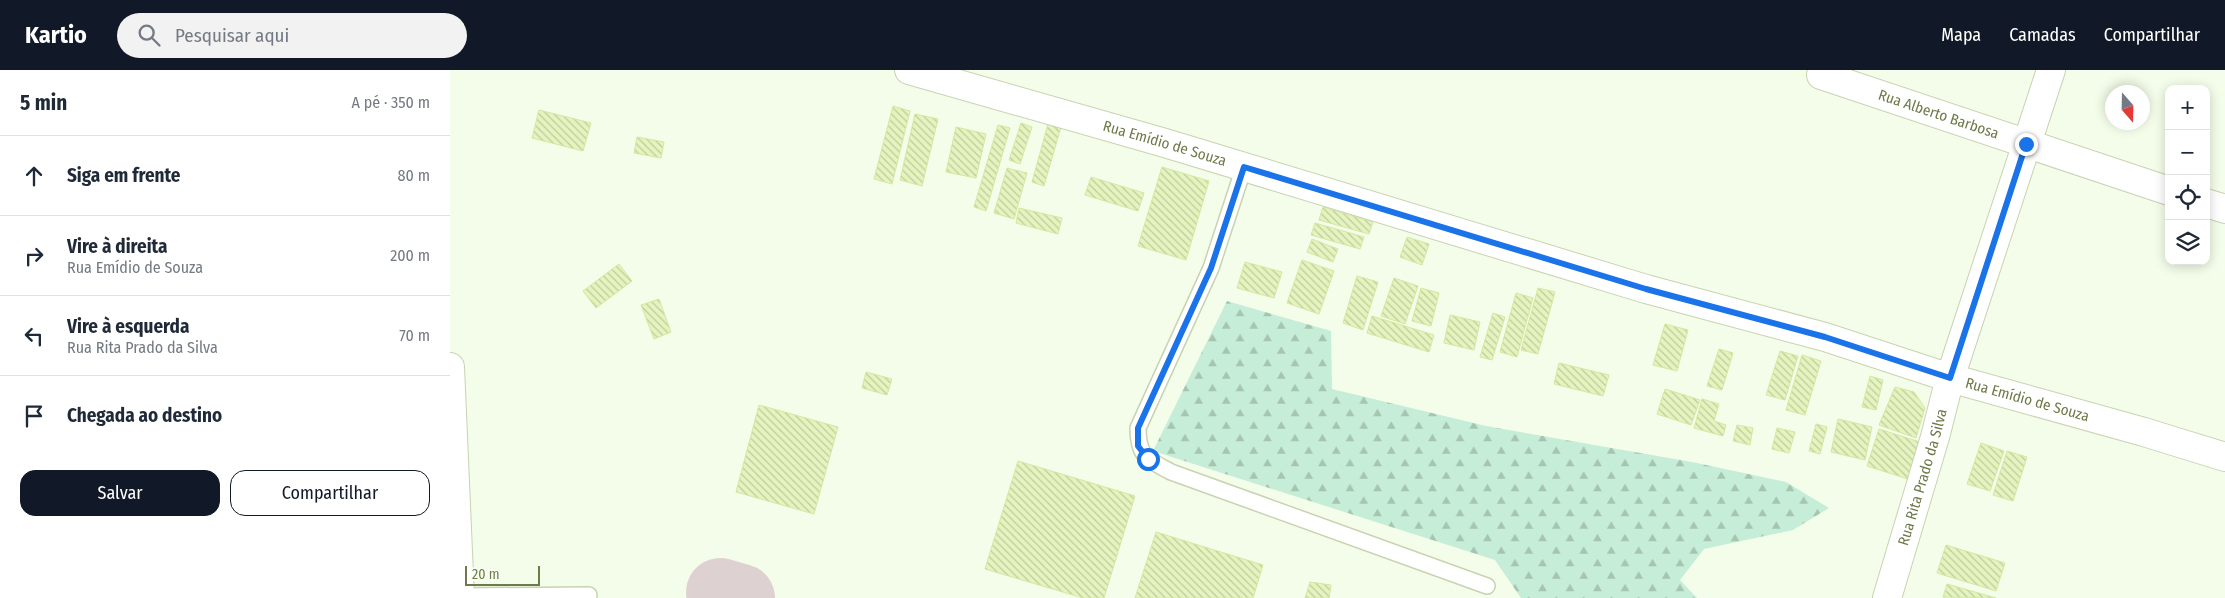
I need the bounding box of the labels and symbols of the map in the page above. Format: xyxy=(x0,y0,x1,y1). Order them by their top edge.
north arrow xyxy=(2105,85,2150,130)
street label: Rua Alberto Barbosa xyxy=(1876,86,2001,143)
street label: Rua Emídio de Souza xyxy=(1101,117,1229,170)
route end xyxy=(2015,133,2038,156)
street label: Rua Emídio de Souza xyxy=(1963,374,2091,425)
street label: Rua Rita Prado da Silva xyxy=(1894,407,1951,548)
route start xyxy=(1137,448,1160,471)
scale bar xyxy=(465,563,540,586)

